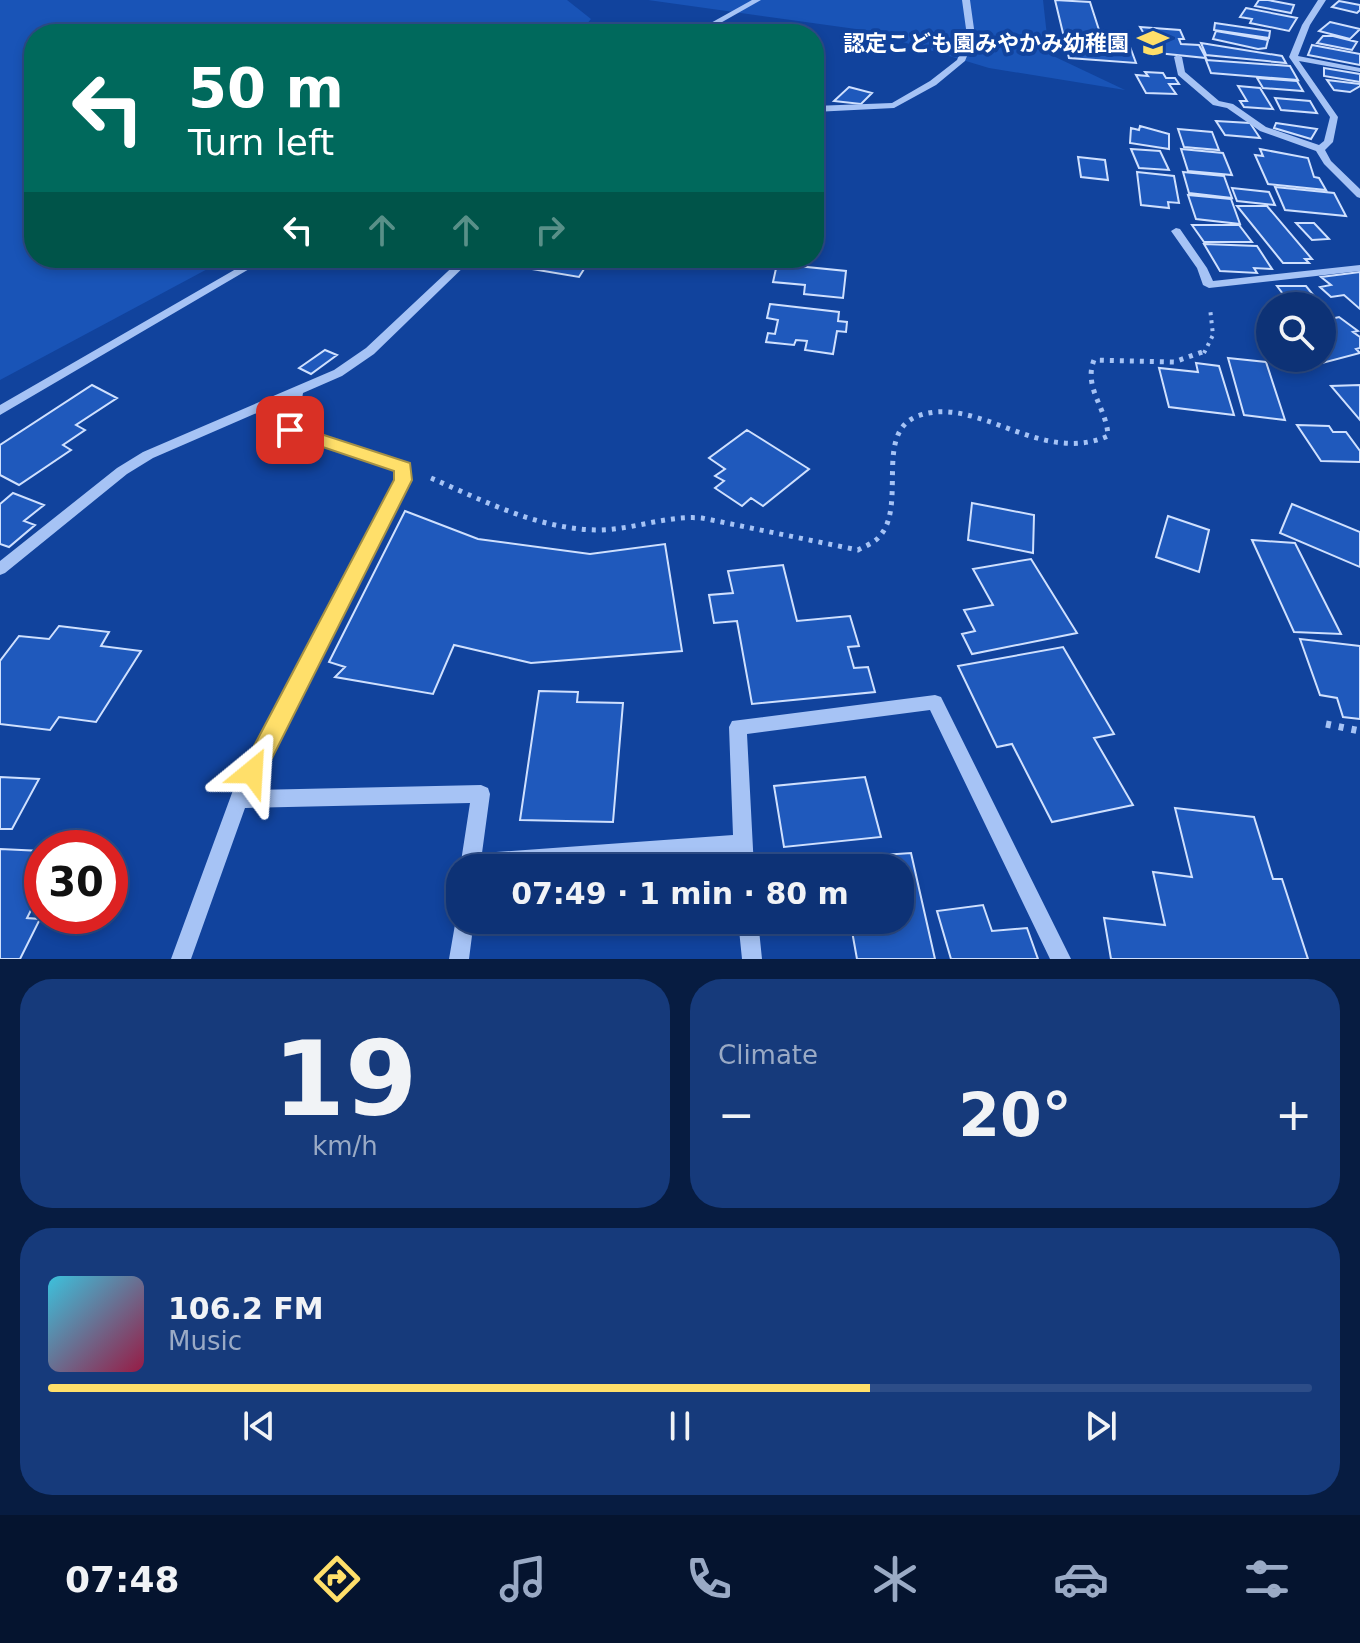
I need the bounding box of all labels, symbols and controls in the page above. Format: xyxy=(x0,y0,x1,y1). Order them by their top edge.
school or university icon: 認定こども園みやかみ幼稚園 xyxy=(1136,26,1170,60)
place label: 認定こども園みやかみ幼稚園 xyxy=(843,31,1129,56)
text: 50 m xyxy=(188,55,344,120)
icon: left xyxy=(56,56,160,160)
text: Turn left xyxy=(188,122,334,163)
icon: left xyxy=(276,208,320,252)
icon: ahead xyxy=(360,208,404,252)
icon: ahead xyxy=(444,208,488,252)
icon: right xyxy=(528,208,572,252)
map controls xyxy=(1256,292,1336,372)
button: search xyxy=(1256,292,1336,372)
pin xyxy=(256,396,324,464)
icon: arrive xyxy=(268,408,312,452)
position arrow xyxy=(210,730,294,814)
speed limit sign: 30 xyxy=(24,830,128,934)
text: 07:49 · 1 min · 80 m xyxy=(511,876,849,911)
text: 19 xyxy=(273,1018,417,1140)
text: Climate xyxy=(718,1040,818,1070)
text: 20° xyxy=(958,1080,1072,1150)
text: − xyxy=(718,1089,755,1140)
text: + xyxy=(1275,1089,1312,1140)
text: km/h xyxy=(312,1131,378,1161)
text: 106.2 FM xyxy=(168,1291,324,1326)
text: Music xyxy=(168,1326,242,1356)
icon: previous xyxy=(237,1404,281,1448)
icon: pause xyxy=(658,1404,702,1448)
icon: next xyxy=(1079,1404,1123,1448)
icon: directions xyxy=(309,1551,365,1607)
icon: music xyxy=(495,1551,551,1607)
icon: phone xyxy=(681,1551,737,1607)
icon: climate xyxy=(867,1551,923,1607)
icon: car xyxy=(1053,1551,1109,1607)
icon: filters xyxy=(1239,1551,1295,1607)
text: 07:48 xyxy=(65,1559,180,1600)

